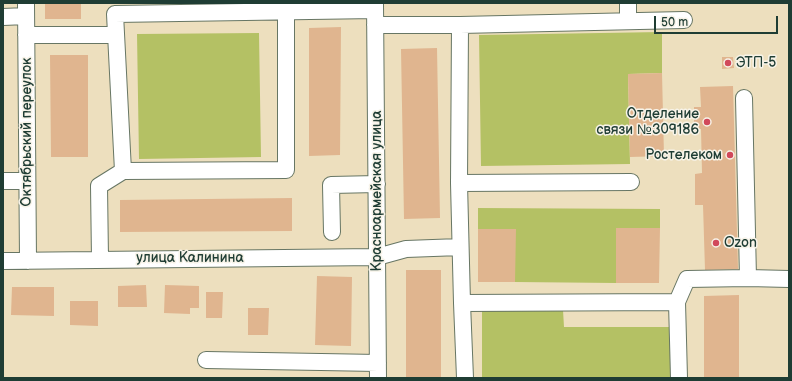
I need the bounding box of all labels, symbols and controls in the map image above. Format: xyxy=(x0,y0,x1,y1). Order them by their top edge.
scale bar xyxy=(656,8,780,34)
text: 50 m xyxy=(661,15,688,30)
place label: ЭТП-5 xyxy=(736,55,776,71)
street label: Октябрьский переулок xyxy=(19,58,35,206)
marker: ЭТП-5 xyxy=(723,58,733,68)
place label: Отделение связи №309186 xyxy=(597,106,699,138)
street label: Красноармейская улица xyxy=(369,110,385,272)
marker: Отделение связи №309186 xyxy=(702,117,712,127)
place label: Ростелеком xyxy=(645,147,722,163)
marker: Ростелеком xyxy=(725,150,735,160)
place label: Ozon xyxy=(724,235,757,251)
marker: Ozon xyxy=(711,238,721,248)
street label: улица Калинина xyxy=(136,250,244,266)

